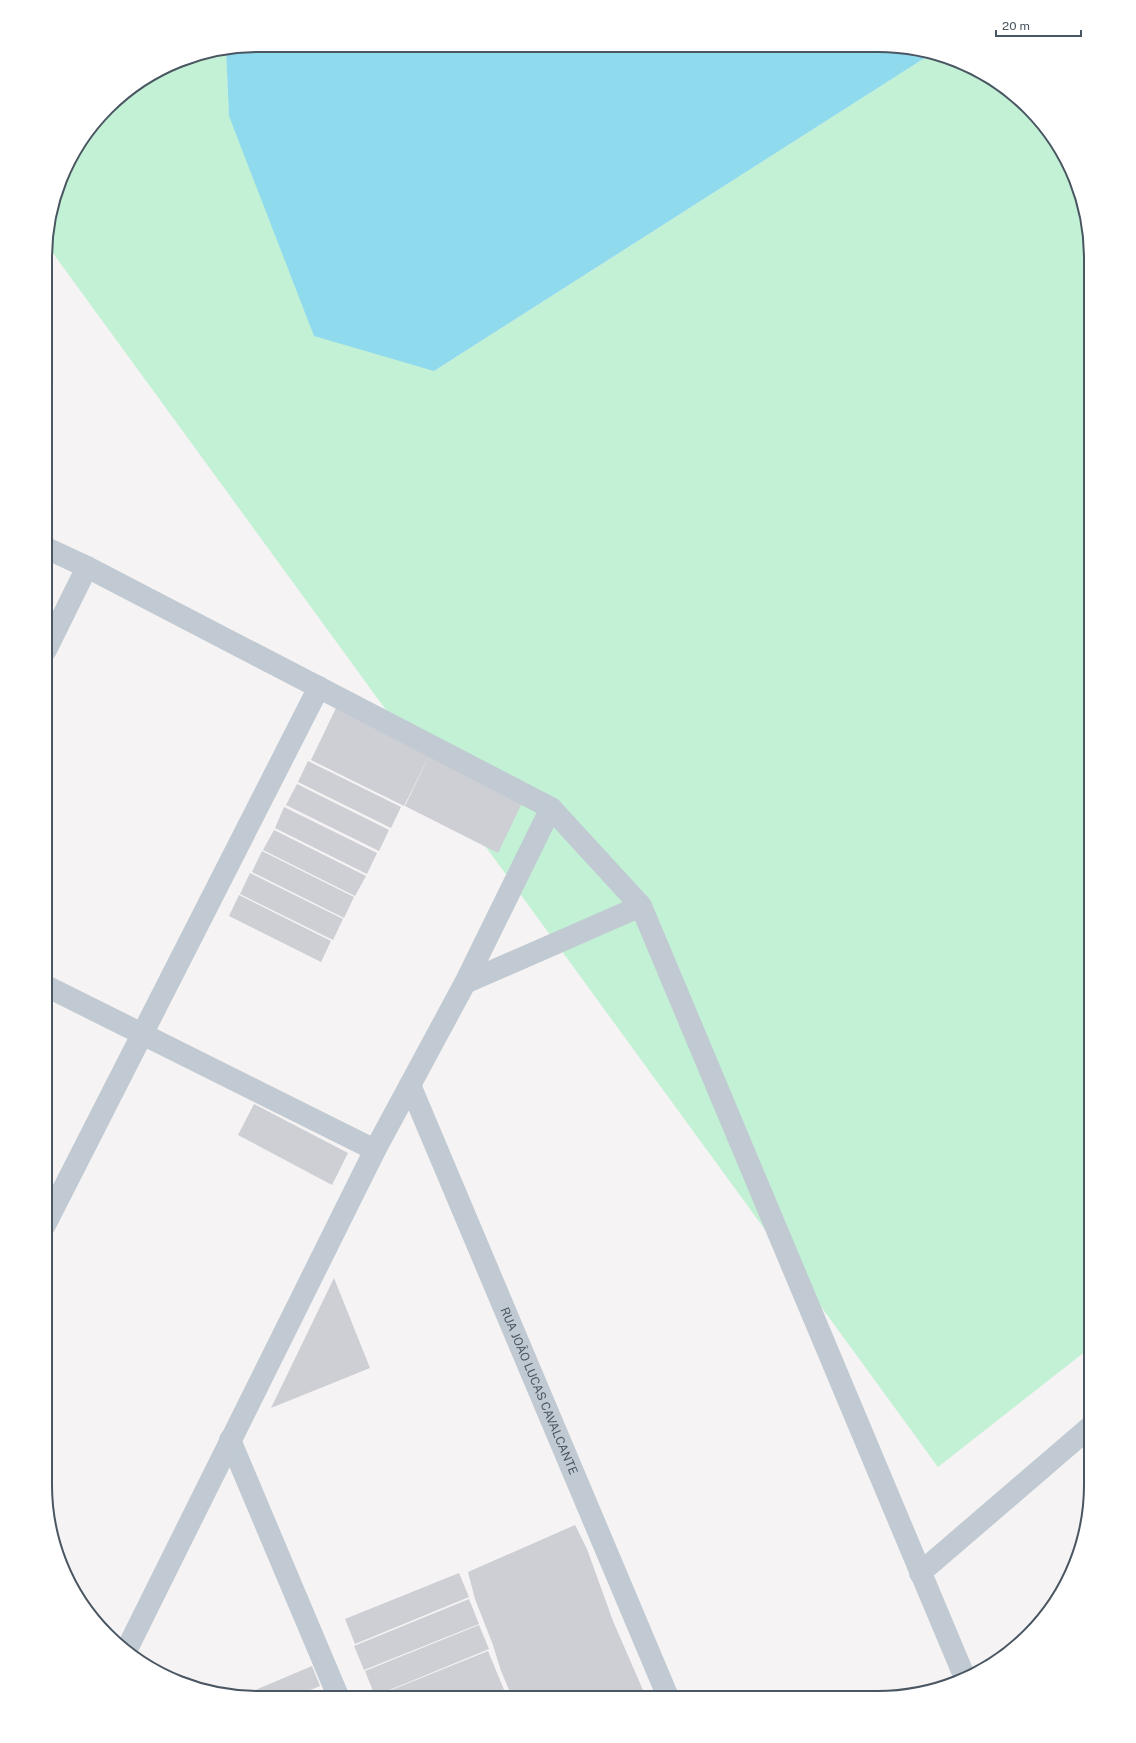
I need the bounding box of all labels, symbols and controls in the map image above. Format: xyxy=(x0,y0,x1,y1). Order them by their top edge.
scale bar xyxy=(996,12,1081,38)
text: 20 m xyxy=(1002,19,1030,33)
street label: RUA JOÃO LUCAS CAVALCANTE xyxy=(498,1305,580,1477)

